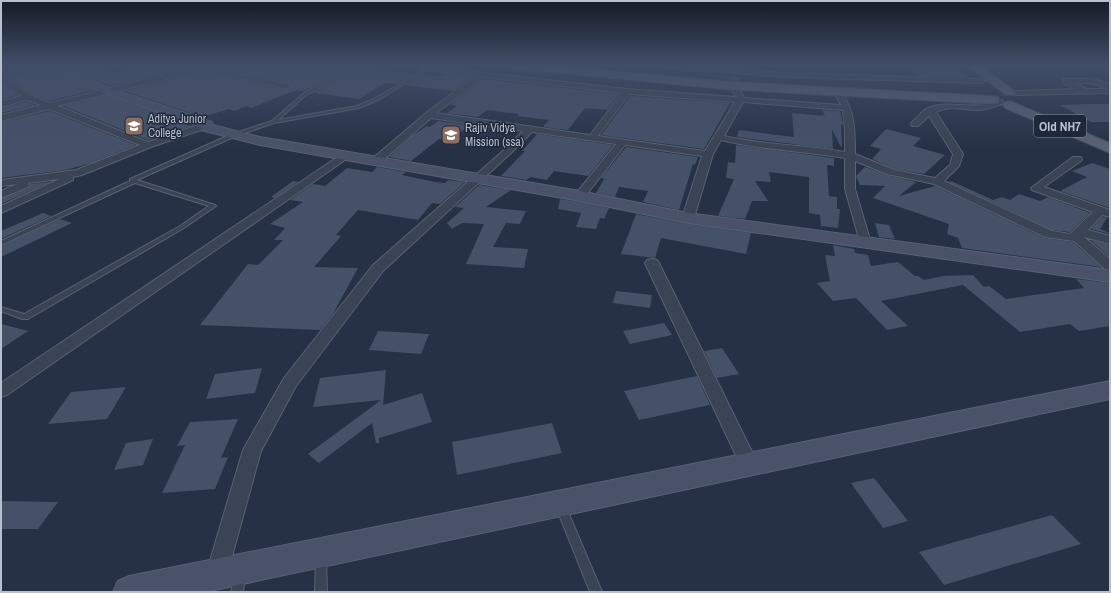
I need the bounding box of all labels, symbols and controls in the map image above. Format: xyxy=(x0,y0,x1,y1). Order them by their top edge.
place label: Aditya Junior College xyxy=(147,111,207,141)
school or university icon: Aditya Junior College xyxy=(123,115,145,137)
road number: Old NH7 xyxy=(1034,115,1086,137)
place label: Rajiv Vidya Mission (ssa) xyxy=(465,120,524,150)
school or university icon: Rajiv Vidya Mission (ssa) xyxy=(440,124,462,146)

